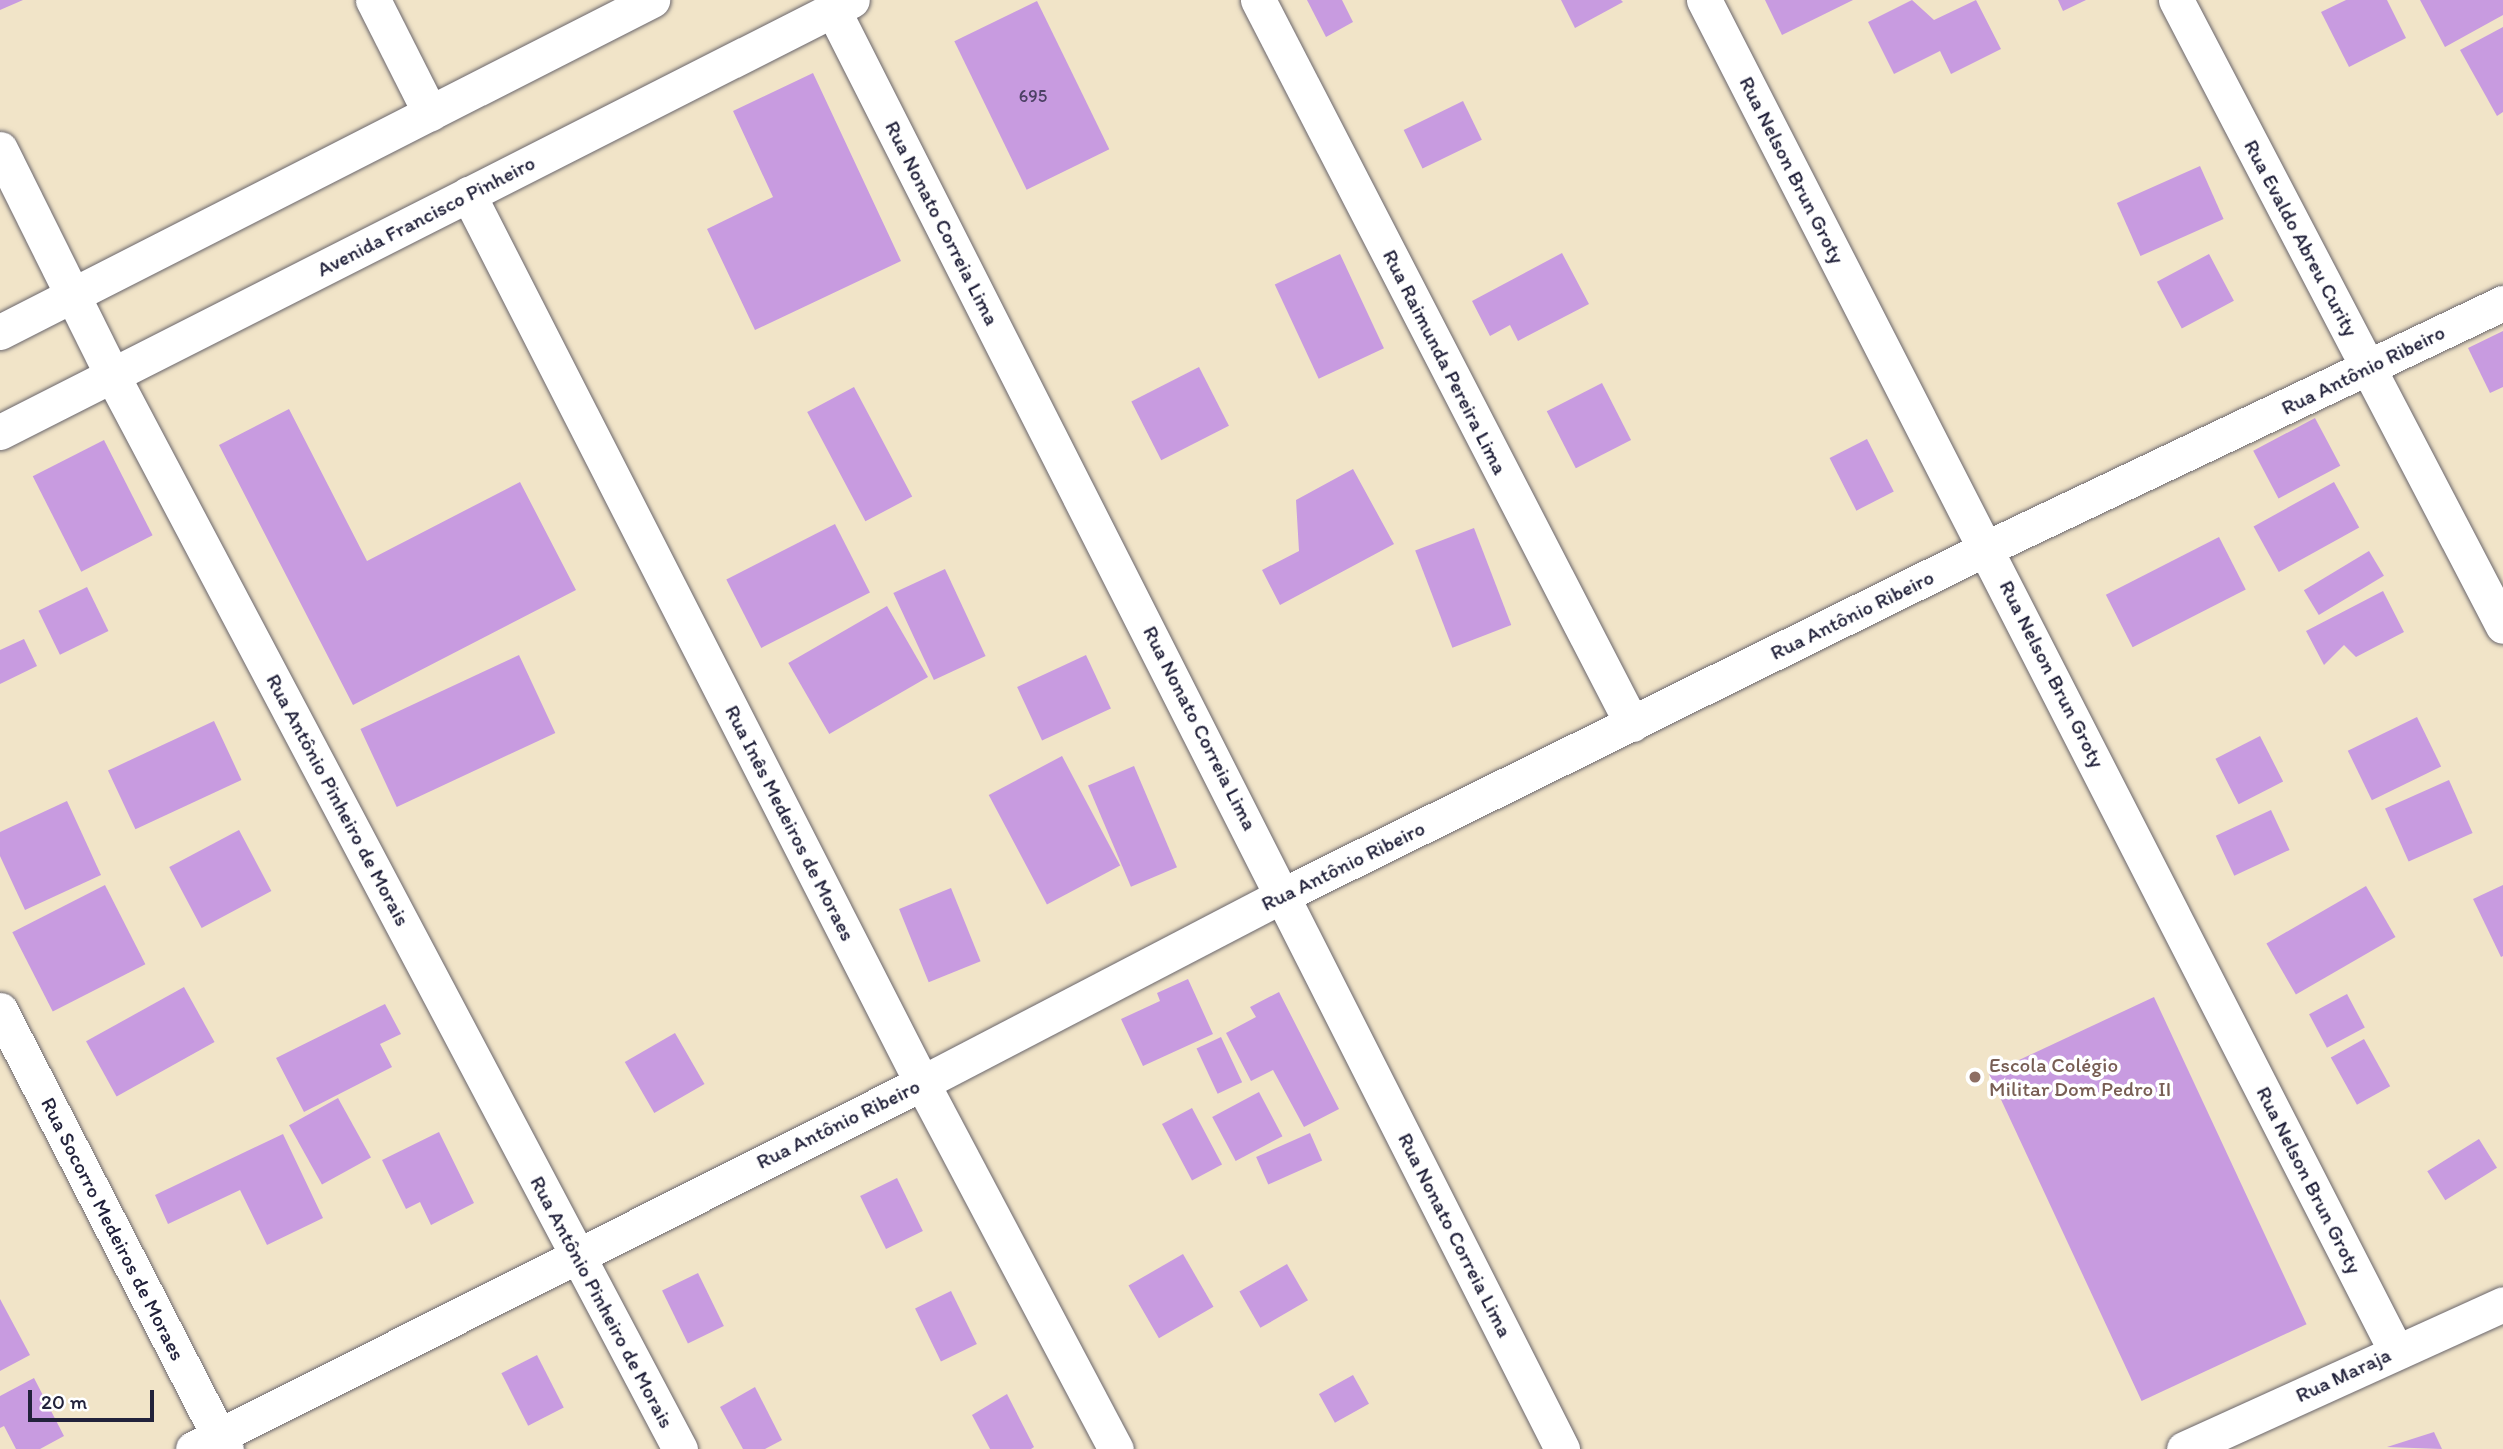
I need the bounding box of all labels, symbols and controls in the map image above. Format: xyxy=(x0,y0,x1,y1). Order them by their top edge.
street label: Rua Nelson Brun Groty xyxy=(1734,72,1850,268)
house number: 695 xyxy=(1019,85,1047,107)
street label: Rua Nonato Correia Lima xyxy=(880,117,1004,329)
street label: Rua Evaldo Abreu Curity xyxy=(2238,135,2364,341)
street label: Avenida Francisco Pinheiro xyxy=(313,150,539,282)
street label: Rua Raimunda Pereira Lima xyxy=(1377,246,1513,478)
street label: Rua Antônio Ribeiro xyxy=(2277,319,2449,421)
street label: Rua Antônio Ribeiro xyxy=(1766,564,1938,666)
street label: Rua Nelson Brun Groty xyxy=(1994,576,2110,772)
street label: Rua Nonato Correia Lima xyxy=(1138,622,1262,834)
street label: Rua Antônio Pinheiro de Morais xyxy=(261,670,415,930)
street label: Rua Inês Medeiros de Moraes xyxy=(720,701,860,945)
street label: Rua Antônio Ribeiro xyxy=(1257,815,1429,917)
place label: Escola Colégio Militar Dom Pedro II xyxy=(1989,1052,2171,1102)
marker: Escola Colégio Militar Dom Pedro II xyxy=(1967,1069,1983,1085)
street label: Rua Antônio Ribeiro xyxy=(752,1073,924,1175)
street label: Rua Nelson Brun Groty xyxy=(2251,1082,2367,1278)
street label: Rua Socorro Medeiros de Moraes xyxy=(35,1093,191,1365)
street label: Rua Nonato Correia Lima xyxy=(1393,1129,1517,1341)
street label: Rua Antônio Pinheiro de Morais xyxy=(525,1172,679,1432)
street label: Rua Maraja xyxy=(2292,1342,2394,1408)
scale bar xyxy=(32,1376,158,1420)
text: 20 m xyxy=(41,1389,87,1414)

